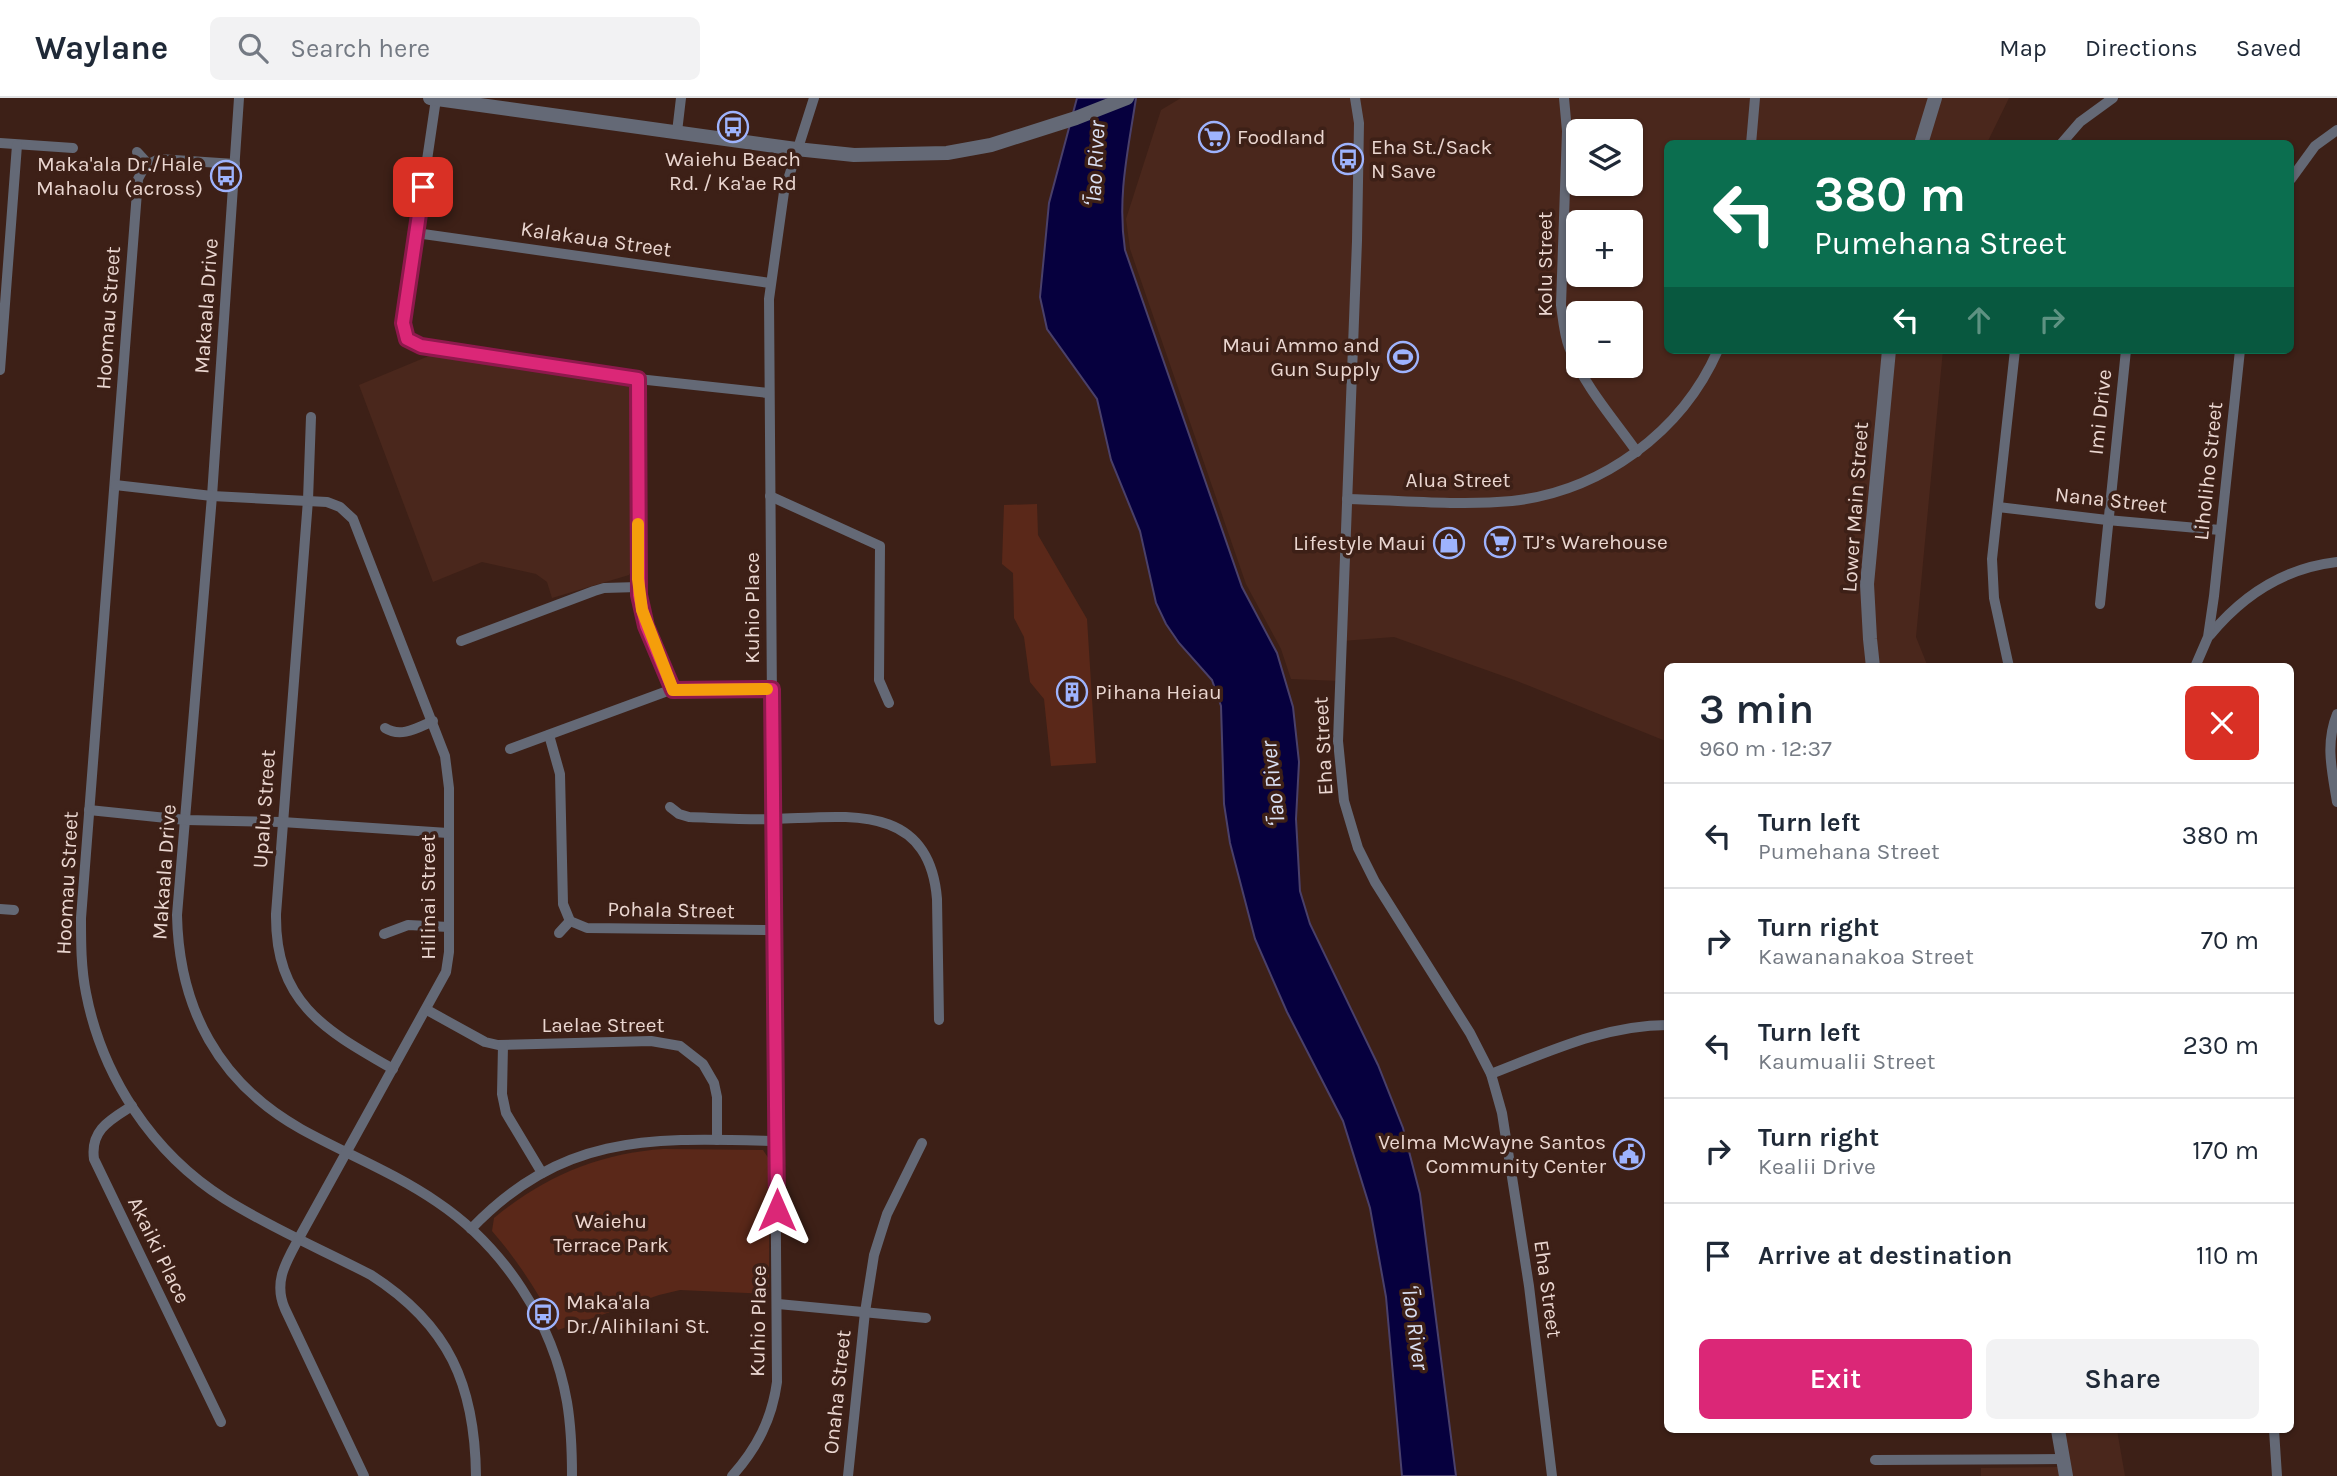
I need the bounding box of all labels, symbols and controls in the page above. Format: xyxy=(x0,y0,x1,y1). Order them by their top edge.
search box xyxy=(210,17,700,80)
text: Waylane xyxy=(35,29,168,67)
icon: search xyxy=(234,29,272,67)
text: Search here xyxy=(290,33,430,64)
text: Map xyxy=(1999,34,2047,62)
text: Directions xyxy=(2085,34,2198,62)
text: Saved xyxy=(2236,34,2302,62)
bus stop icon: Waiehu Beach Rd. / Ka'ae Rd xyxy=(716,110,750,144)
water label: ʻĪao River xyxy=(1079,119,1111,208)
map controls xyxy=(1566,119,1643,378)
button: layers xyxy=(1566,119,1643,196)
supermarket icon: Foodland xyxy=(1197,120,1231,154)
place label: Foodland xyxy=(1237,125,1325,149)
place label: Eha St./Sack N Save xyxy=(1371,135,1493,183)
bus stop icon: Eha St./Sack N Save xyxy=(1331,142,1365,176)
place label: Waiehu Beach Rd. / Ka'ae Rd xyxy=(665,147,801,195)
place label: Maka'ala Dr./Hale Mahaolu (across) xyxy=(36,152,203,200)
pin xyxy=(393,157,453,217)
bus stop icon: Maka'ala Dr./Hale Mahaolu (across) xyxy=(209,159,243,193)
text: 380 m xyxy=(1814,166,1966,223)
icon: arrive xyxy=(404,168,442,206)
icon: left xyxy=(1699,168,1790,259)
button: + xyxy=(1566,210,1643,287)
street label: Kolu Street xyxy=(1533,211,1557,317)
street label: Kalakaua Street xyxy=(519,217,673,261)
text: Pumehana Street xyxy=(1814,225,2067,262)
street label: Makaala Drive xyxy=(189,237,223,375)
street label: Hoomau Street xyxy=(91,245,125,390)
button: − xyxy=(1566,301,1643,378)
icon: left xyxy=(1887,301,1925,339)
icon: ahead xyxy=(1960,301,1998,339)
icon: right xyxy=(2033,301,2071,339)
place label: Maui Ammo and Gun Supply xyxy=(1222,333,1380,381)
sports icon: Maui Ammo and Gun Supply xyxy=(1386,340,1420,374)
street label: Imi Drive xyxy=(2084,368,2116,456)
street label: Liholiho Street xyxy=(2189,400,2227,541)
street label: Lower Main Street xyxy=(1837,421,1873,593)
street label: Alua Street xyxy=(1406,468,1511,492)
street label: Nana Street xyxy=(2054,482,2168,518)
supermarket icon: TJ’s Warehouse xyxy=(1483,525,1517,559)
shop icon: Lifestyle Maui xyxy=(1432,526,1466,560)
place label: TJ’s Warehouse xyxy=(1523,530,1668,554)
place label: Lifestyle Maui xyxy=(1293,531,1426,555)
street label: Kuhio Place xyxy=(740,552,764,664)
building icon: Pihana Heiau xyxy=(1055,675,1089,709)
place label: Pihana Heiau xyxy=(1095,680,1222,704)
text: 3 min xyxy=(1699,684,1814,734)
button: close xyxy=(2185,686,2259,760)
street label: Eha Street xyxy=(1308,696,1338,796)
text: 960 m · 12:37 xyxy=(1699,735,1832,762)
water label: ʻĪao River xyxy=(1255,738,1291,828)
street label: Upalu Street xyxy=(248,749,280,869)
street label: Makaala Drive xyxy=(147,803,181,941)
text: Turn left xyxy=(1758,807,1860,838)
street label: Hoomau Street xyxy=(51,811,83,955)
icon: left xyxy=(1699,817,1737,855)
text: 380 m xyxy=(2182,820,2259,851)
street label: Hilinai Street xyxy=(416,834,440,960)
text: Pumehana Street xyxy=(1758,838,1940,865)
street label: Pohala Street xyxy=(607,897,735,923)
text: Turn right xyxy=(1758,912,1879,943)
icon: right xyxy=(1699,922,1737,960)
text: 70 m xyxy=(2201,925,2259,956)
text: Kawananakoa Street xyxy=(1758,943,1974,970)
street label: Laelae Street xyxy=(541,1013,665,1037)
text: Turn left xyxy=(1758,1017,1860,1048)
icon: left xyxy=(1699,1027,1737,1065)
text: 230 m xyxy=(2183,1030,2259,1061)
text: Kaumualii Street xyxy=(1758,1048,1935,1075)
text: Turn right xyxy=(1758,1122,1879,1153)
place label: Velma McWayne Santos Community Center xyxy=(1378,1130,1606,1178)
icon: right xyxy=(1699,1132,1737,1170)
text: 170 m xyxy=(2192,1135,2259,1166)
public building icon: Velma McWayne Santos Community Center xyxy=(1612,1137,1646,1171)
text: Kealii Drive xyxy=(1758,1153,1876,1180)
position arrow xyxy=(740,1173,814,1247)
street label: Akaiki Place xyxy=(123,1193,195,1307)
park label: Waiehu Terrace Park xyxy=(553,1209,669,1257)
icon: arrive xyxy=(1699,1237,1737,1275)
street label: Eha Street xyxy=(1529,1238,1567,1340)
text: Arrive at destination xyxy=(1758,1240,2012,1271)
text: 110 m xyxy=(2196,1240,2259,1271)
street label: Kuhio Place xyxy=(745,1265,771,1377)
water label: ʻĪao River xyxy=(1396,1282,1435,1373)
place label: Maka'ala Dr./Alihilani St. xyxy=(566,1290,709,1338)
bus stop icon: Maka'ala Dr./Alihilani St. xyxy=(526,1297,560,1331)
street label: Onaha Street xyxy=(819,1329,855,1455)
button: Exit xyxy=(1699,1339,1972,1419)
button: Share xyxy=(1986,1339,2259,1419)

